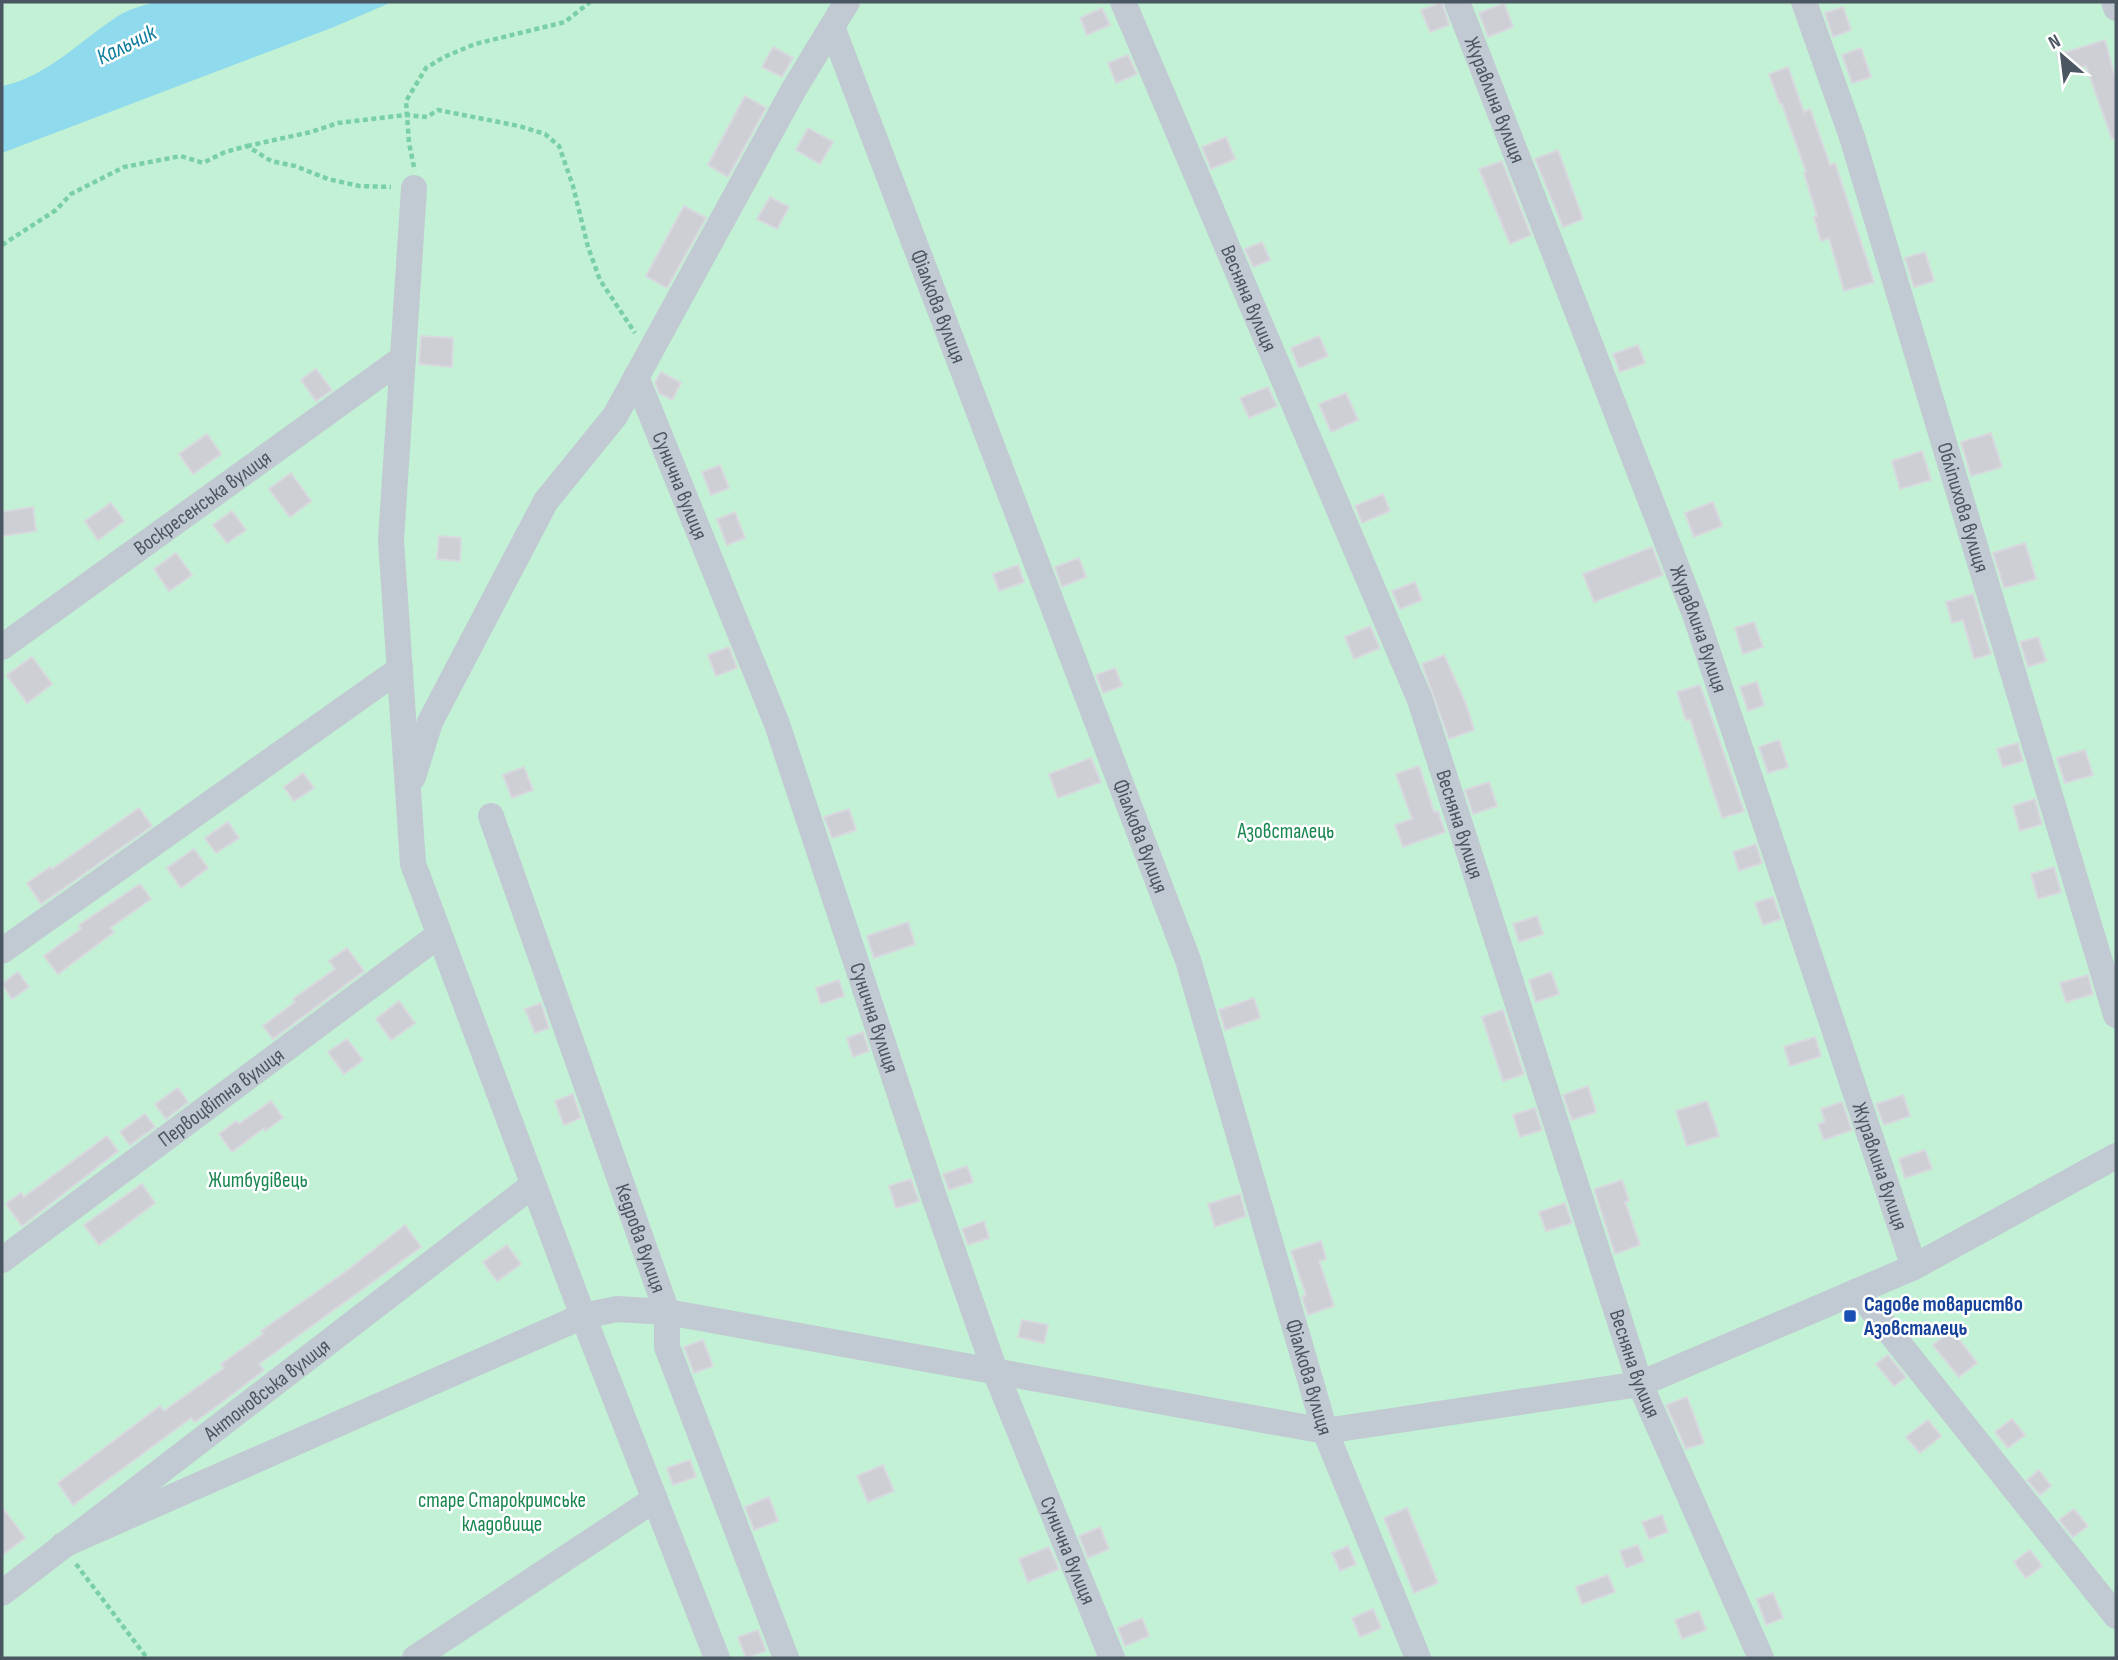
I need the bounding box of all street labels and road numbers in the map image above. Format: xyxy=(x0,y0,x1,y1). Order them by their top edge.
street label: Журавлина вулиця xyxy=(1459,33,1530,167)
street label: Весняна вулиця xyxy=(1215,241,1282,355)
street label: Фіалкова вулиця xyxy=(905,246,971,367)
street label: Сунична вулиця xyxy=(646,428,713,543)
street label: Обліпихова вулиця xyxy=(1932,440,1994,575)
street label: Воскресенська вулиця xyxy=(129,445,276,561)
street label: Журавлина вулиця xyxy=(1664,562,1732,696)
street label: Весняна вулиця xyxy=(1430,767,1489,882)
street label: Фіалкова вулиця xyxy=(1107,776,1173,896)
street label: Сунична вулиця xyxy=(844,960,904,1076)
street label: Первоцвітна вулиця xyxy=(154,1043,289,1152)
street label: Журавлина вулиця xyxy=(1847,1099,1913,1233)
street label: Кедрова вулиця xyxy=(610,1180,671,1296)
street label: Весняна вулиця xyxy=(1604,1306,1665,1422)
street label: Фіалкова вулиця xyxy=(1280,1316,1338,1438)
street label: Антоновська вулиця xyxy=(198,1334,335,1447)
street label: Сунична вулиця xyxy=(1034,1493,1101,1608)

